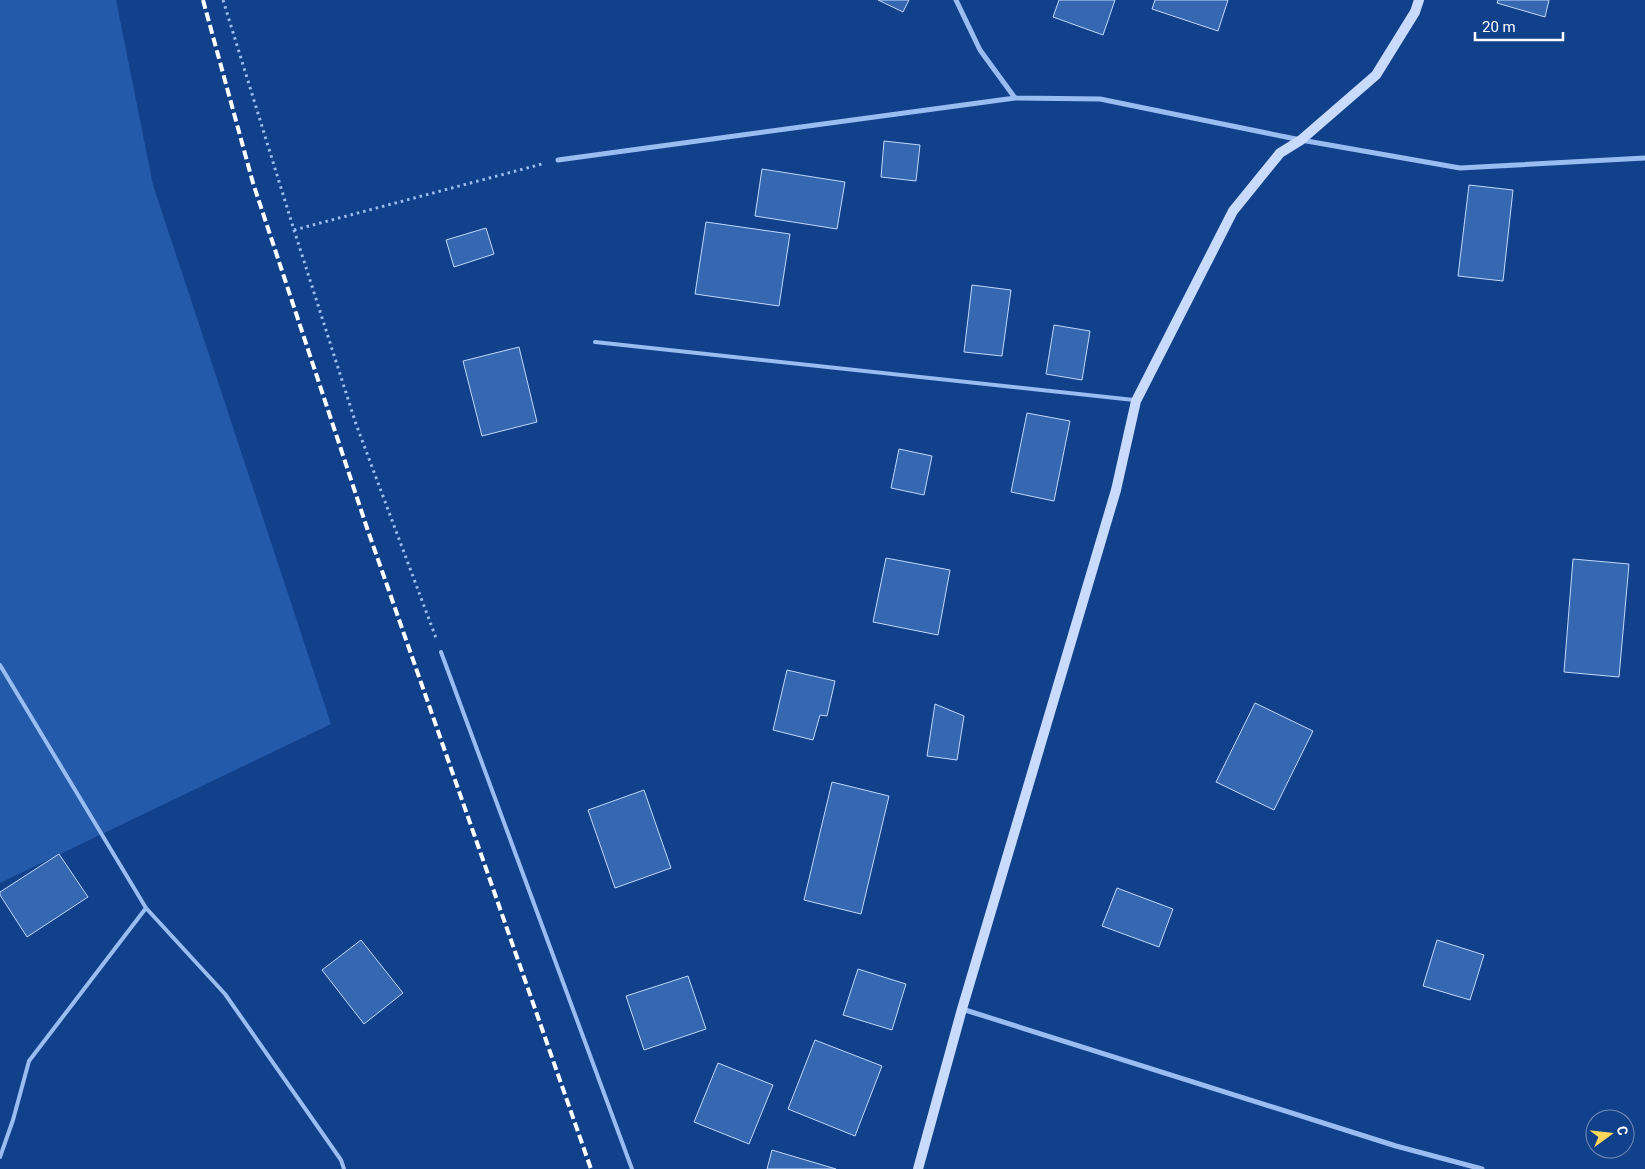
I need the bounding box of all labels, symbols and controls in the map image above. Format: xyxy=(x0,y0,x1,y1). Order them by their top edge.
scale bar xyxy=(1475,10,1562,42)
text: 20 m xyxy=(1482,18,1516,36)
north arrow xyxy=(1585,1109,1635,1159)
text: С xyxy=(1614,1124,1631,1137)

